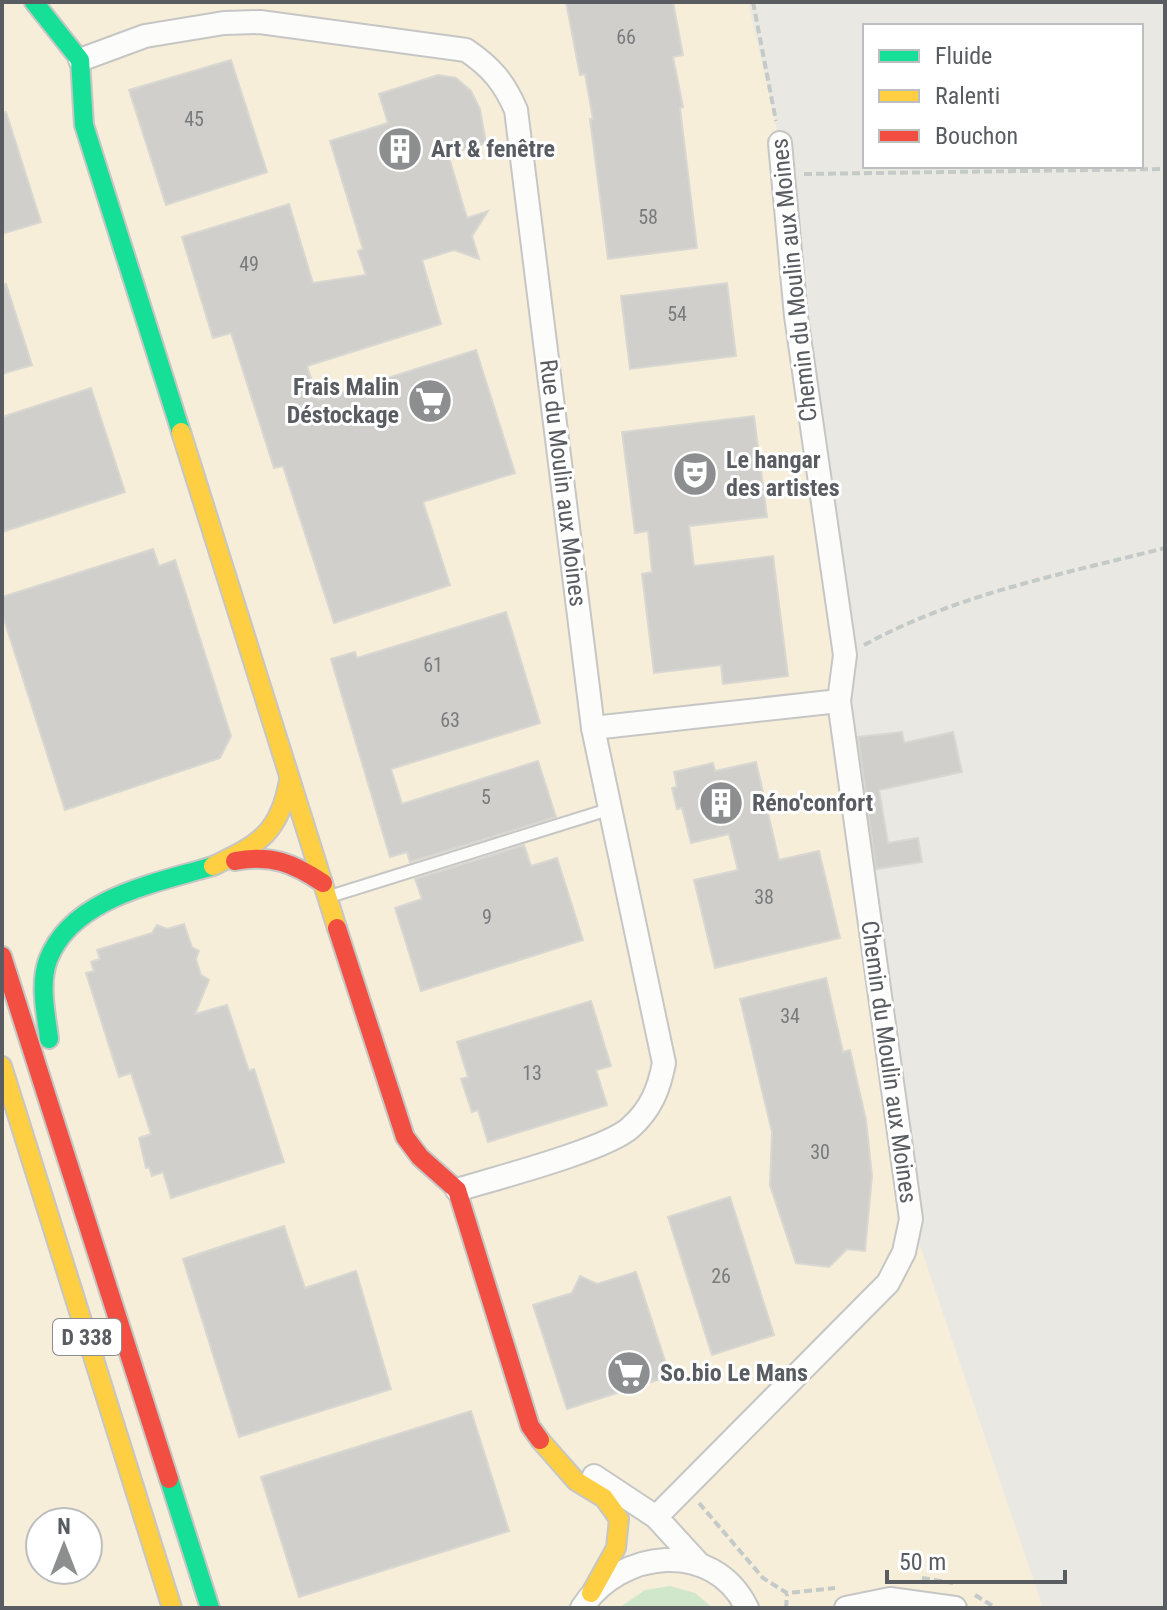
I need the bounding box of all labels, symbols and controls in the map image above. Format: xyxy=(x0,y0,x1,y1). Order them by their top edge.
legend xyxy=(863,24,1143,168)
house number: 66 xyxy=(616,25,636,49)
text: Fluide xyxy=(935,42,992,70)
text: Ralenti xyxy=(935,82,1000,110)
house number: 45 xyxy=(184,107,204,131)
text: Bouchon xyxy=(935,122,1018,150)
building icon: Art & fenêtre xyxy=(376,125,424,173)
place label: Art & fenêtre xyxy=(431,135,555,163)
street label: Chemin du Moulin aux Moines xyxy=(765,137,823,423)
house number: 58 xyxy=(638,205,658,229)
house number: 49 xyxy=(239,252,259,276)
house number: 54 xyxy=(667,302,687,326)
street label: Rue du Moulin aux Moines xyxy=(534,358,592,608)
place label: Frais Malin Déstockage xyxy=(287,373,399,429)
supermarket icon: Frais Malin Déstockage xyxy=(406,377,454,425)
place label: Le hangar des artistes xyxy=(726,446,840,502)
theatre icon: Le hangar des artistes xyxy=(671,450,719,498)
house number: 61 xyxy=(423,653,443,677)
house number: 63 xyxy=(440,708,460,732)
building icon: Réno'confort xyxy=(697,779,745,827)
house number: 5 xyxy=(481,785,491,809)
place label: Réno'confort xyxy=(752,789,873,817)
house number: 38 xyxy=(754,885,774,909)
house number: 9 xyxy=(482,905,492,929)
street label: Chemin du Moulin aux Moines xyxy=(855,919,923,1205)
house number: 34 xyxy=(780,1004,800,1028)
house number: 13 xyxy=(522,1061,542,1085)
house number: 30 xyxy=(810,1140,830,1164)
house number: 26 xyxy=(711,1264,731,1288)
road number: D 338 xyxy=(53,1319,121,1355)
supermarket icon: So.bio Le Mans xyxy=(605,1349,653,1397)
place label: So.bio Le Mans xyxy=(660,1359,808,1387)
north arrow xyxy=(24,1506,104,1586)
text: N xyxy=(57,1514,71,1539)
scale bar xyxy=(887,1534,1065,1584)
text: 50 m xyxy=(899,1548,946,1576)

